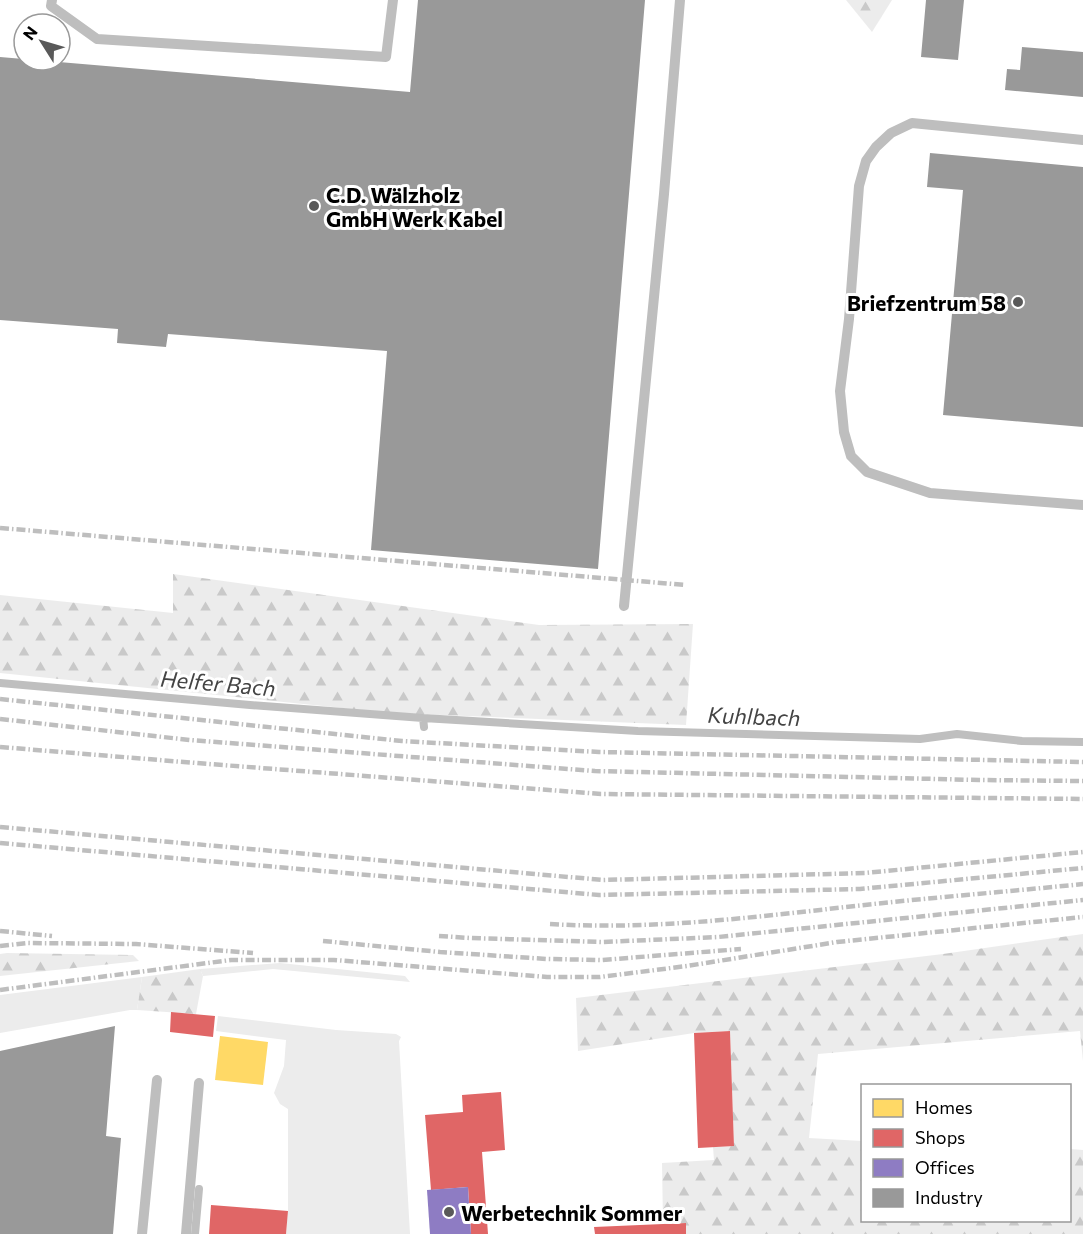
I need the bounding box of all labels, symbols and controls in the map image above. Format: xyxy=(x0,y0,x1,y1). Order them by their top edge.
north arrow xyxy=(12,12,72,72)
text: N xyxy=(18,22,41,43)
place label: C.D. Wälzholz GmbH Werk Kabel xyxy=(326,182,503,231)
marker: C.D. Wälzholz GmbH Werk Kabel xyxy=(307,199,321,213)
place label: Briefzentrum 58 xyxy=(847,290,1006,315)
marker: Briefzentrum 58 xyxy=(1011,295,1025,309)
water label: Helfer Bach xyxy=(159,665,277,701)
water label: Kuhlbach xyxy=(707,701,801,731)
legend xyxy=(861,1084,1071,1222)
text: Homes xyxy=(915,1096,973,1118)
text: Shops xyxy=(915,1126,965,1148)
text: Offices xyxy=(915,1156,975,1178)
text: Industry xyxy=(915,1186,983,1208)
place label: Werbetechnik Sommer xyxy=(461,1200,683,1225)
marker: Werbetechnik Sommer xyxy=(442,1205,456,1219)

